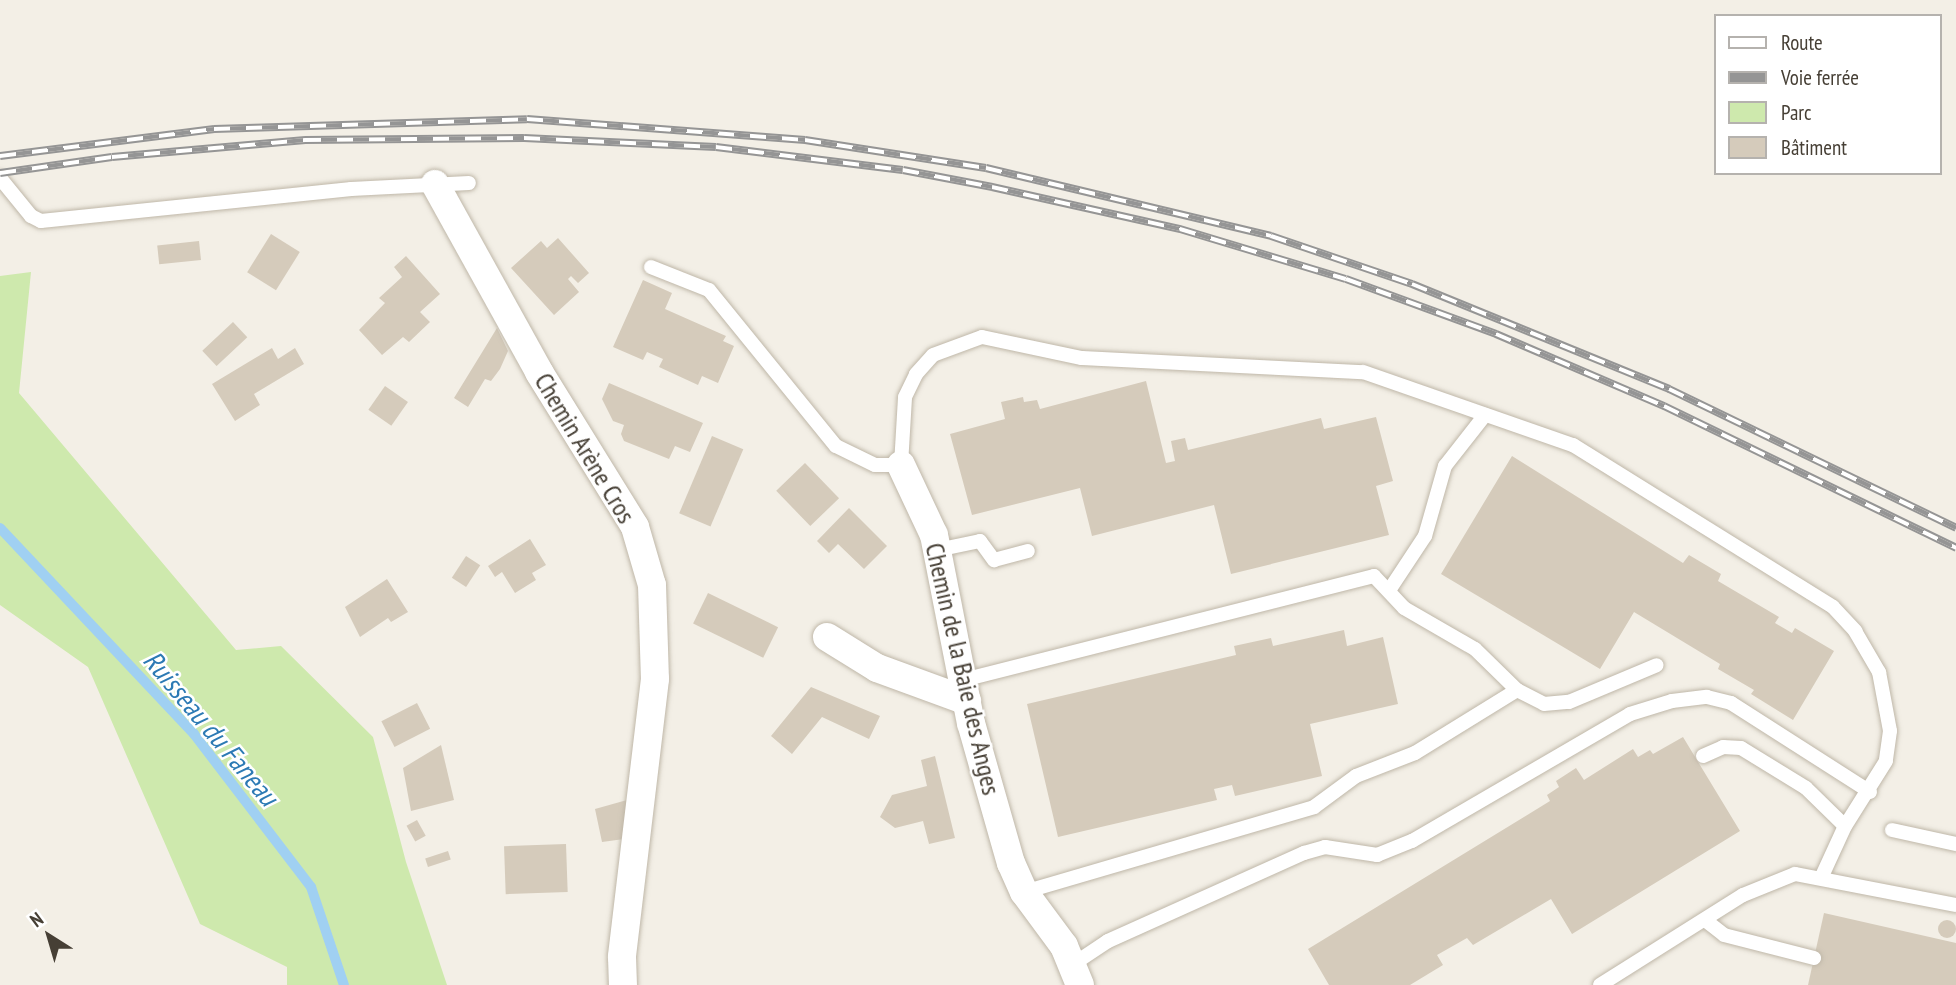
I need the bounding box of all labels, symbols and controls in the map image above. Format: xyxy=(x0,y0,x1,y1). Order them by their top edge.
legend xyxy=(1714,14,1942,175)
text: Route xyxy=(1781,29,1823,56)
text: Voie ferrée xyxy=(1781,64,1859,91)
text: Parc xyxy=(1781,99,1812,126)
text: Bâtiment xyxy=(1781,134,1847,161)
street label: Chemin Arène Cros xyxy=(528,367,642,529)
street label: Chemin de la Baie des Anges xyxy=(919,540,1007,798)
water label: Ruisseau du Faneau xyxy=(137,644,285,812)
north arrow xyxy=(14,901,84,971)
text: N xyxy=(25,907,48,932)

